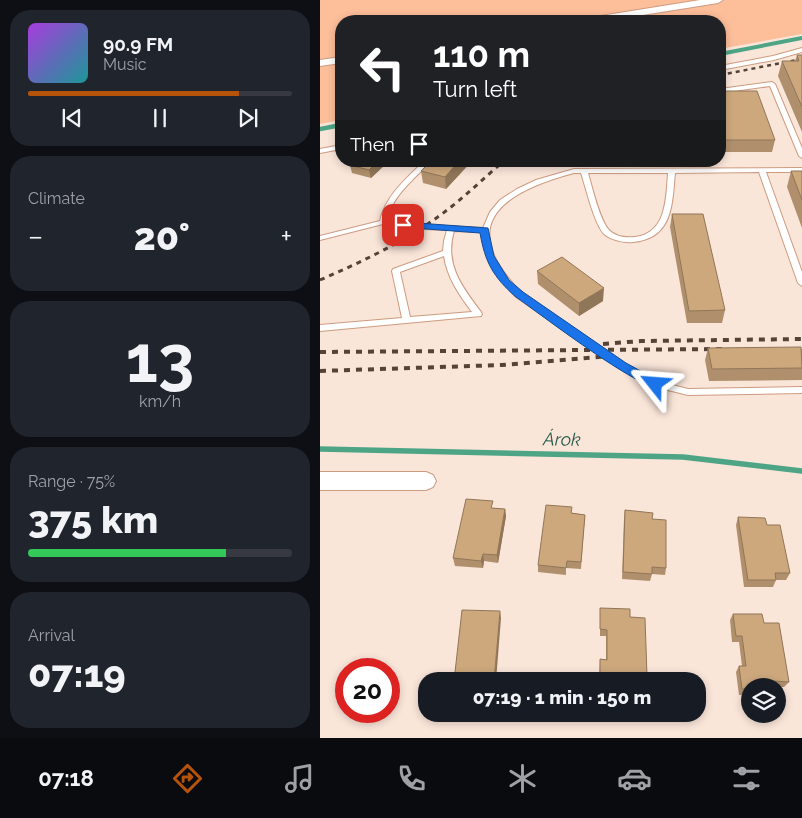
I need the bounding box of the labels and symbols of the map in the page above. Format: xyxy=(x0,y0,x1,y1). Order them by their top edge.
pin xyxy=(382,204,424,246)
position arrow xyxy=(628,357,680,409)
water label: Árok xyxy=(542,427,581,450)
speed limit sign: 20 xyxy=(335,658,400,723)

